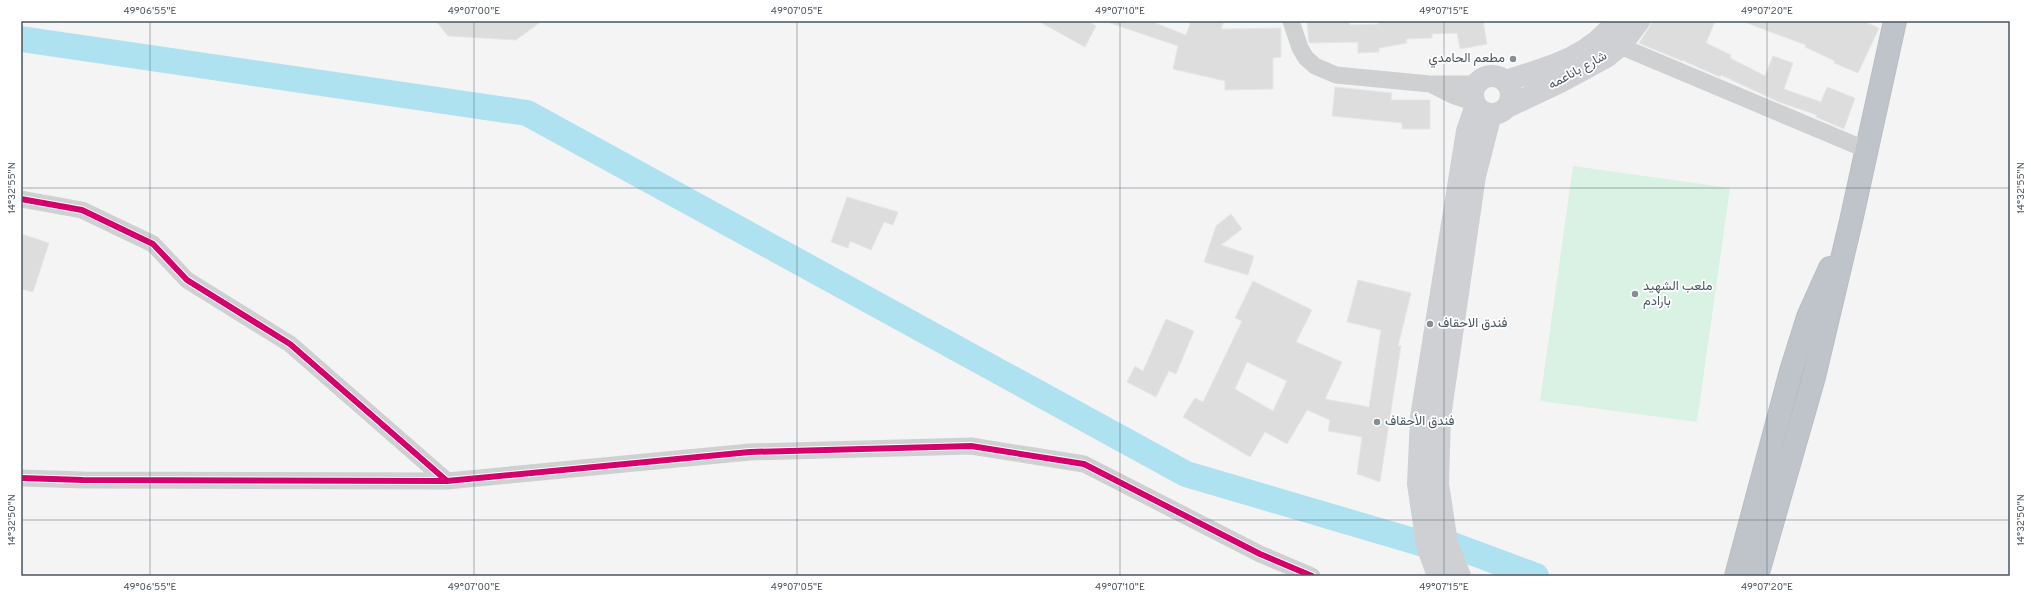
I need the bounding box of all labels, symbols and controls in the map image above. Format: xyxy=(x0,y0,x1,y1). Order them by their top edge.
text: 49°06'55"E xyxy=(123,5,177,18)
text: 49°07'00"E xyxy=(448,5,500,18)
text: 49°07'05"E xyxy=(771,5,823,18)
text: 49°07'10"E xyxy=(1095,5,1145,18)
text: 49°07'15"E xyxy=(1419,5,1469,18)
text: 49°07'20"E xyxy=(1741,5,1793,18)
street label: شارع باناعمه xyxy=(1546,48,1610,94)
place label: مطعم الحامدي xyxy=(1429,51,1505,68)
marker: مطعم الحامدي xyxy=(1508,54,1518,64)
text: 14°32'55"N xyxy=(6,162,19,214)
text: 14°32'55"N xyxy=(2015,162,2028,214)
place label: ملعب الشهيد بارادم xyxy=(1643,279,1713,310)
marker: ملعب الشهيد بارادم xyxy=(1630,289,1640,299)
place label: فندق الاحقاف xyxy=(1438,316,1508,332)
marker: فندق الاحقاف xyxy=(1425,319,1435,329)
place label: فندق الأحقاف xyxy=(1385,413,1455,430)
marker: فندق الأحقاف xyxy=(1372,417,1382,427)
text: 14°32'50"N xyxy=(6,494,19,546)
text: 14°32'50"N xyxy=(2015,494,2028,546)
text: 49°06'55"E xyxy=(123,581,177,594)
text: 49°07'00"E xyxy=(448,581,500,594)
text: 49°07'05"E xyxy=(771,581,823,594)
text: 49°07'10"E xyxy=(1095,581,1145,594)
text: 49°07'15"E xyxy=(1419,581,1469,594)
text: 49°07'20"E xyxy=(1741,581,1793,594)

